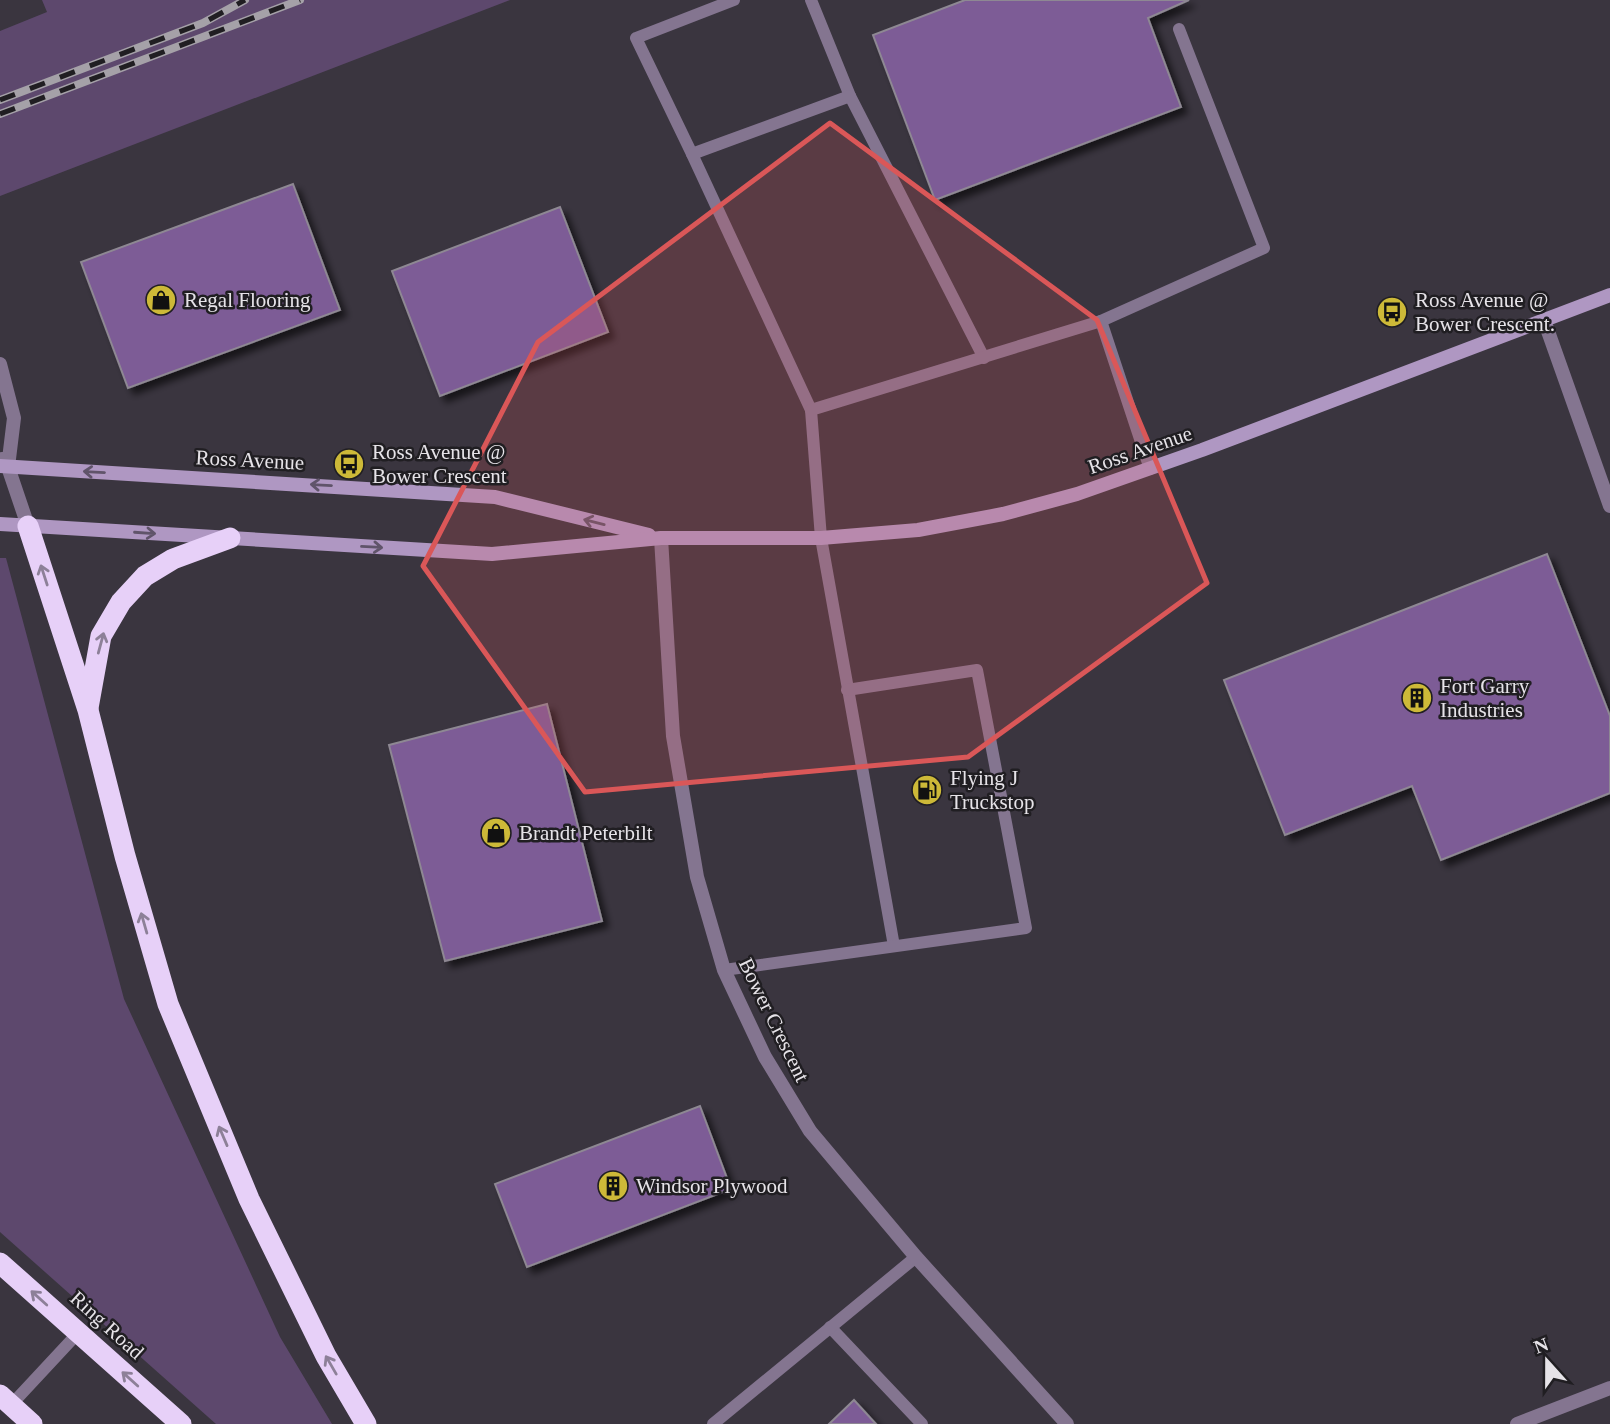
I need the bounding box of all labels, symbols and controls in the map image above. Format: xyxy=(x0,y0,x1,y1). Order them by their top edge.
shop icon: Regal Flooring xyxy=(144,283,178,317)
place label: Regal Flooring xyxy=(184,288,311,312)
place label: Ross Avenue @ Bower Crescent. xyxy=(1415,288,1555,336)
bus stop icon: Ross Avenue @ Bower Crescent. xyxy=(1375,295,1409,329)
street label: Ross Avenue xyxy=(1085,421,1195,479)
place label: Ross Avenue @ Bower Crescent xyxy=(372,440,507,488)
street label: Ross Avenue xyxy=(195,445,305,475)
bus stop icon: Ross Avenue @ Bower Crescent xyxy=(332,447,366,481)
one-way arrow xyxy=(83,465,106,478)
one-way arrow xyxy=(310,479,333,492)
one-way arrow xyxy=(584,514,606,527)
one-way arrow xyxy=(133,527,156,540)
one-way arrow xyxy=(360,540,383,553)
one-way arrow xyxy=(37,565,49,587)
one-way arrow xyxy=(95,633,108,655)
place label: Fort Garry Industries xyxy=(1440,674,1530,722)
building icon: Fort Garry Industries xyxy=(1400,681,1434,715)
place label: Flying J Truckstop xyxy=(950,766,1034,814)
fuel station icon: Flying J Truckstop xyxy=(910,773,944,807)
shop icon: Brandt Peterbilt xyxy=(479,816,513,850)
place label: Brandt Peterbilt xyxy=(519,821,653,845)
one-way arrow xyxy=(137,912,150,934)
street label: Bower Crescent xyxy=(734,954,814,1086)
one-way arrow xyxy=(215,1126,228,1147)
building icon: Windsor Plywood xyxy=(596,1169,630,1203)
place label: Windsor Plywood xyxy=(636,1174,788,1198)
street label: Ring Road xyxy=(65,1286,149,1365)
one-way arrow xyxy=(30,1290,48,1306)
north arrow xyxy=(1512,1326,1582,1396)
text: N xyxy=(1531,1333,1552,1358)
one-way arrow xyxy=(324,1356,338,1376)
one-way arrow xyxy=(121,1371,139,1387)

